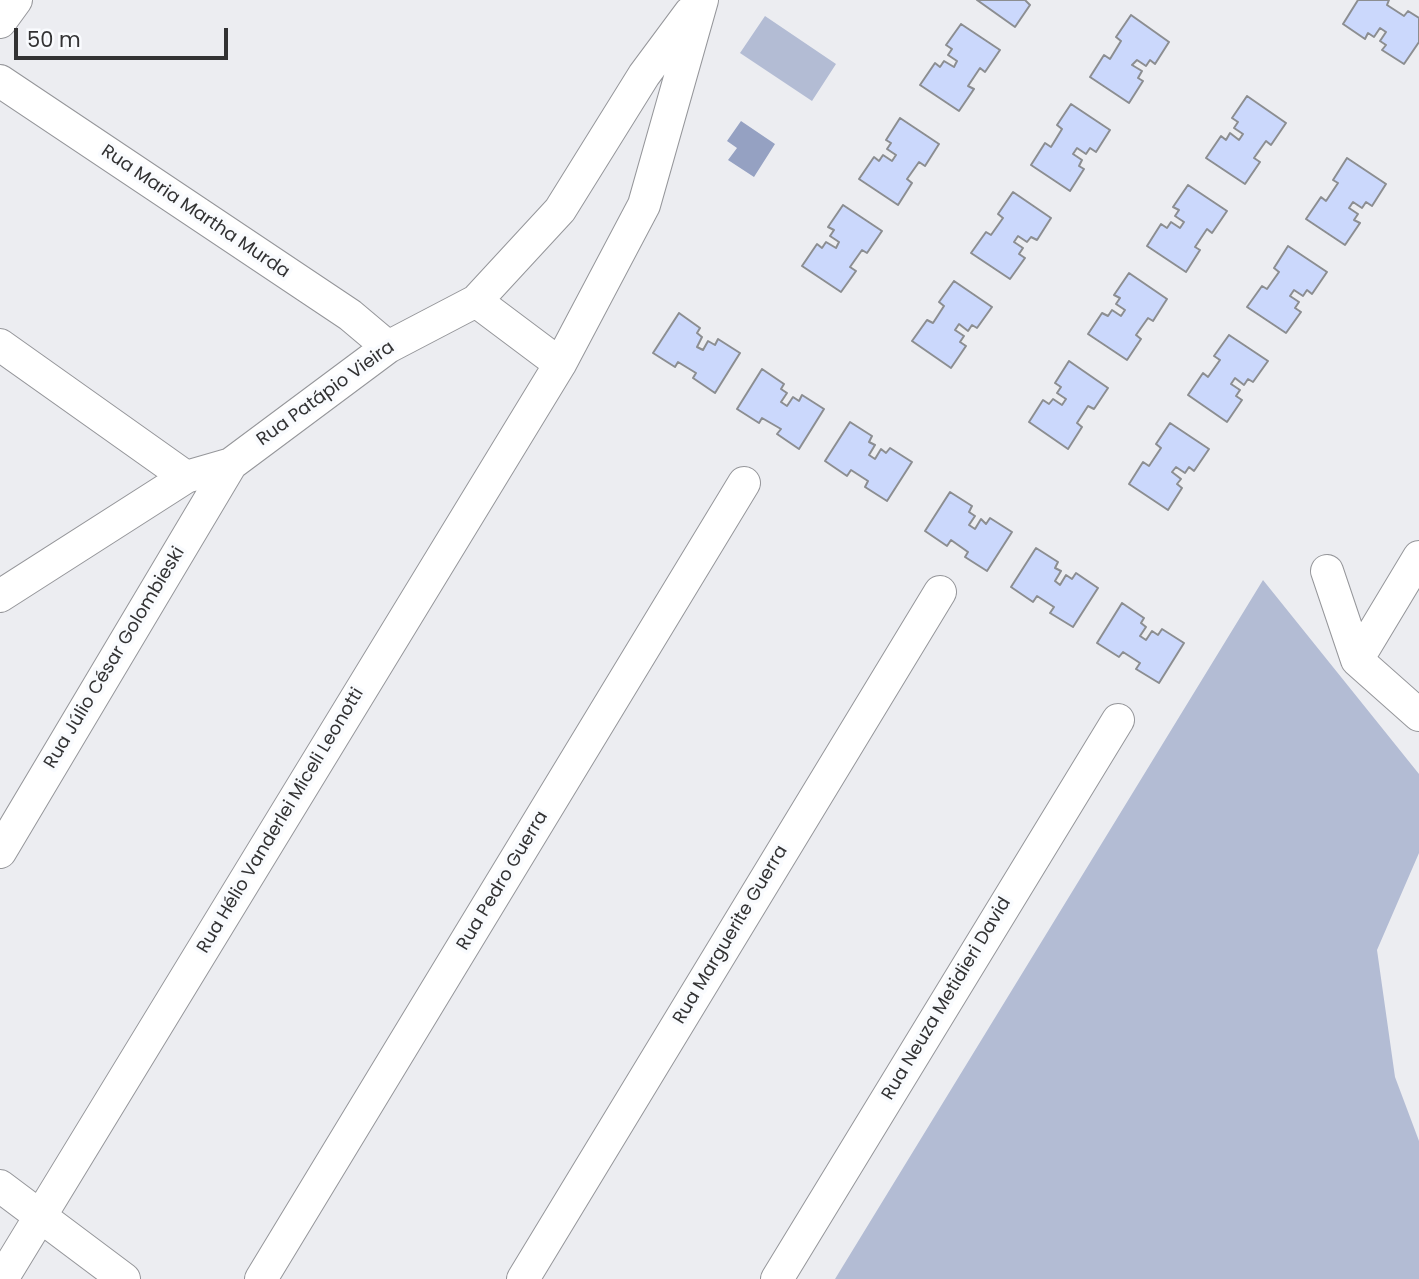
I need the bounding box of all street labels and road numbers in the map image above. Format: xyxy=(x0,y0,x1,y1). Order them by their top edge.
street label: Rua Maria Martha Murda xyxy=(97,141,293,283)
street label: Rua Patápio Vieira xyxy=(253,337,399,451)
street label: Rua Júlio César Golombieski xyxy=(40,543,190,773)
street label: Rua Hélio Vanderlei Miceli Leonotti xyxy=(193,684,369,958)
street label: Rua Pedro Guerra xyxy=(453,808,553,954)
street label: Rua Marguerite Guerra xyxy=(669,842,793,1028)
street label: Rua Neuza Metidieri David xyxy=(878,894,1016,1104)

